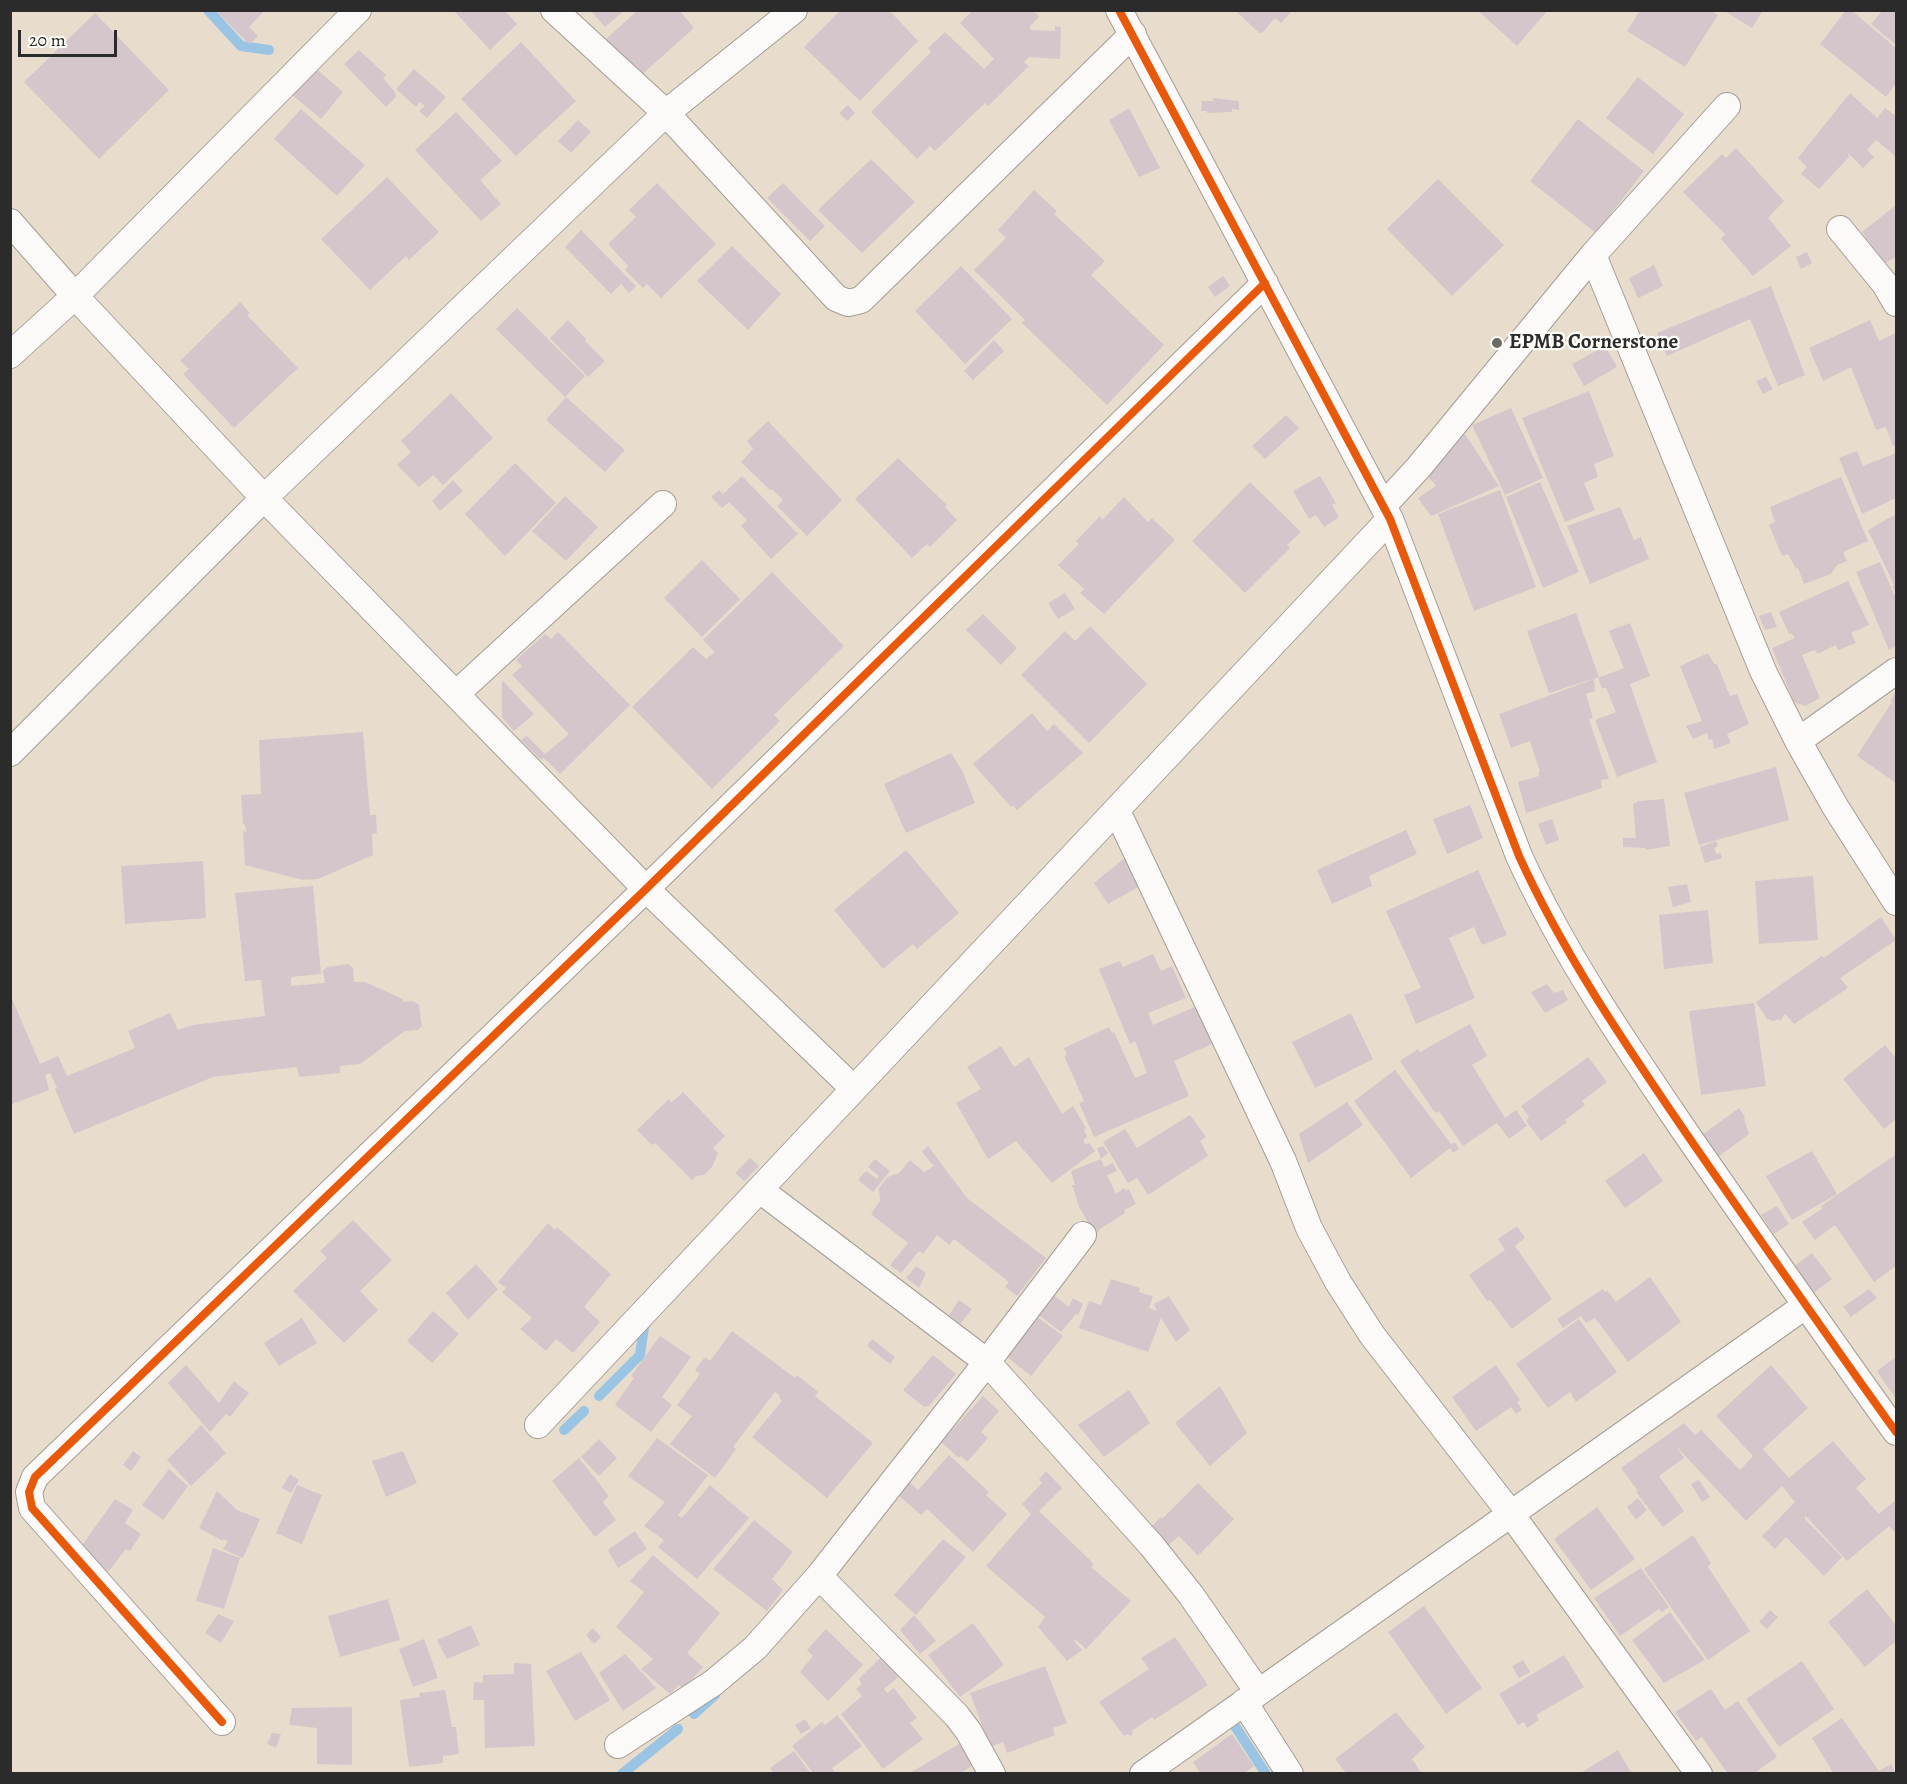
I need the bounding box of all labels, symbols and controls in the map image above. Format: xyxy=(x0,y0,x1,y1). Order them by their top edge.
scale bar xyxy=(21,18,120,56)
text: 20 m xyxy=(29,28,66,52)
place label: EPMB Cornerstone xyxy=(1509,330,1678,356)
marker: EPMB Cornerstone xyxy=(1490,336,1504,350)

